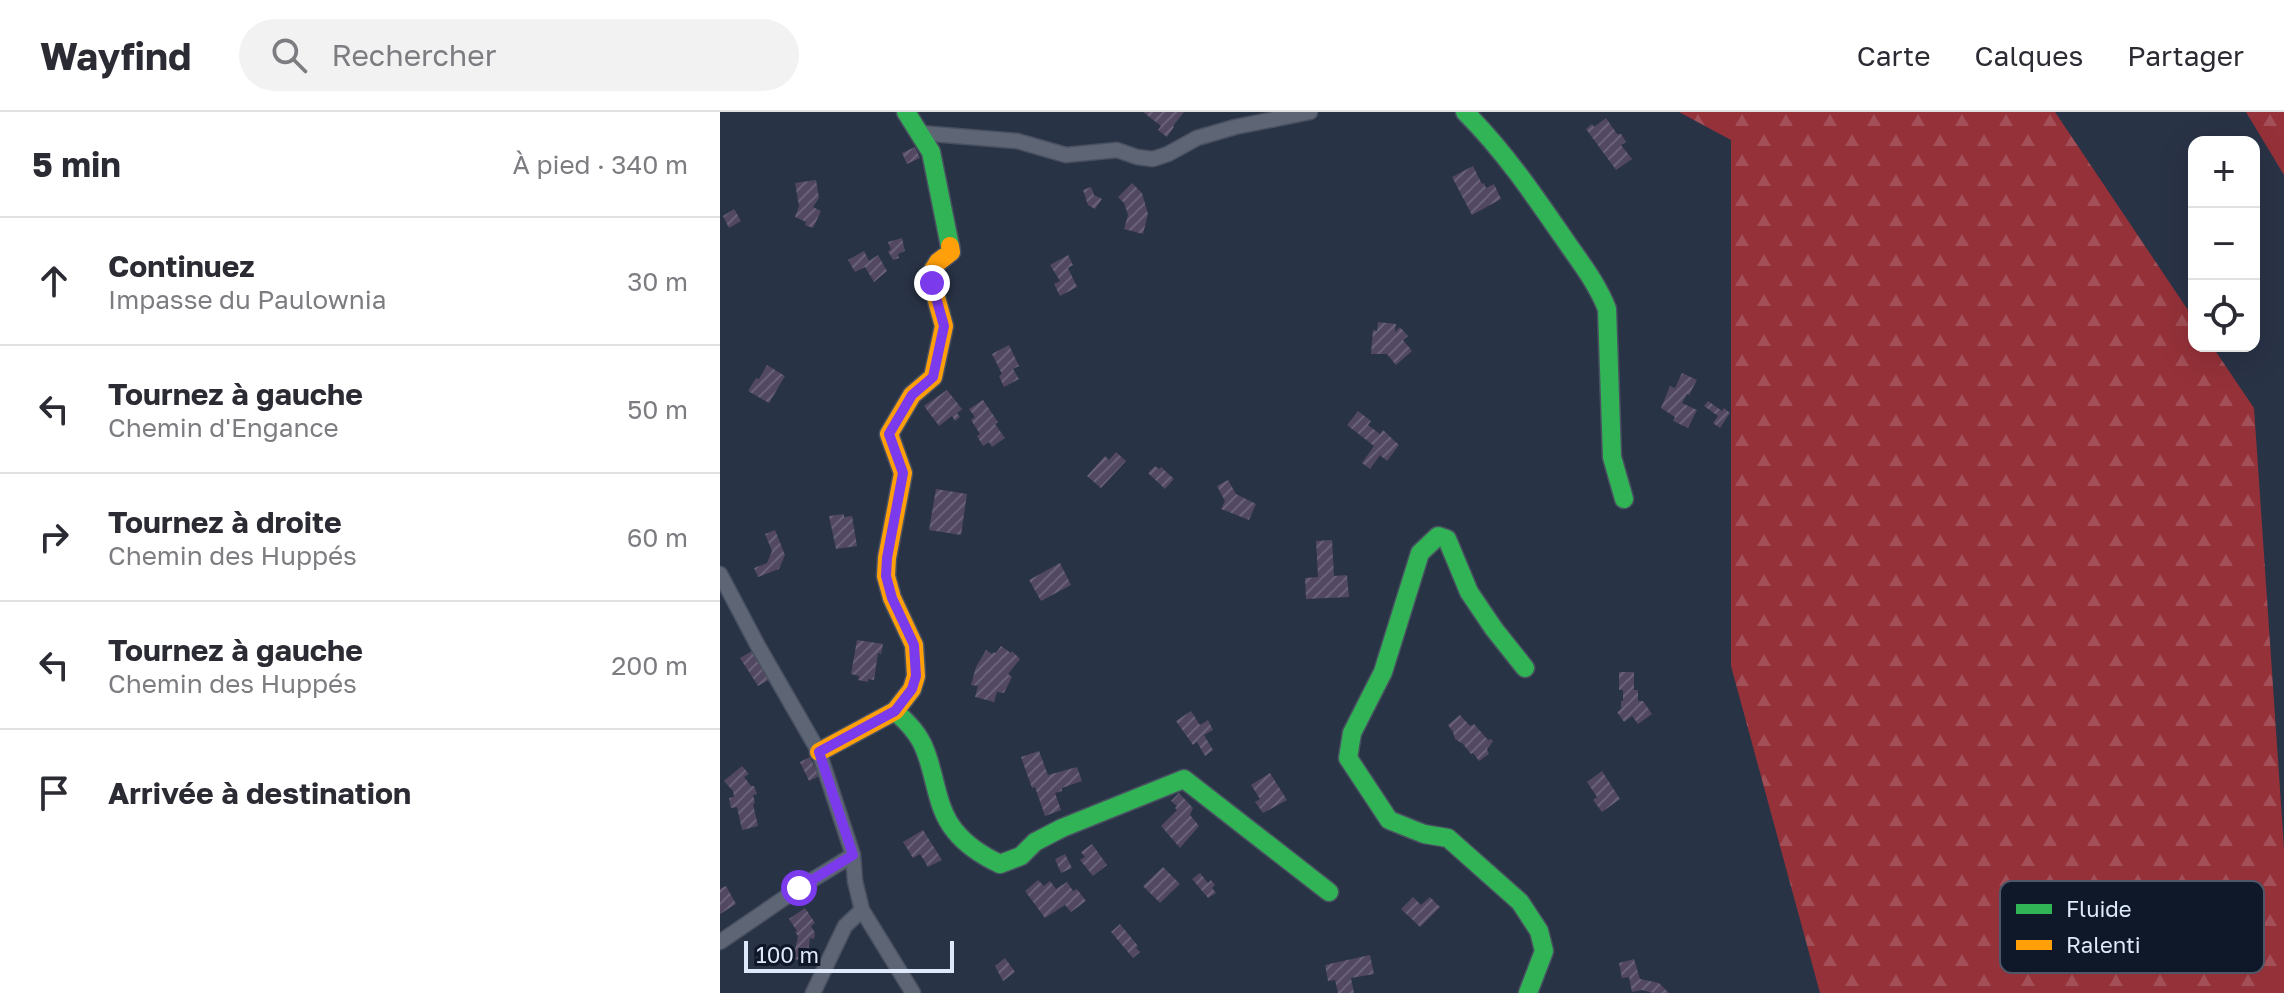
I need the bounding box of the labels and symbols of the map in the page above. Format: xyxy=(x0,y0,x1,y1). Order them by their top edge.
route end xyxy=(914,265,950,301)
route start xyxy=(781,870,817,906)
legend xyxy=(2000,881,2264,973)
text: Fluide xyxy=(2066,895,2132,922)
text: Ralenti xyxy=(2066,931,2141,958)
scale bar xyxy=(744,937,954,973)

